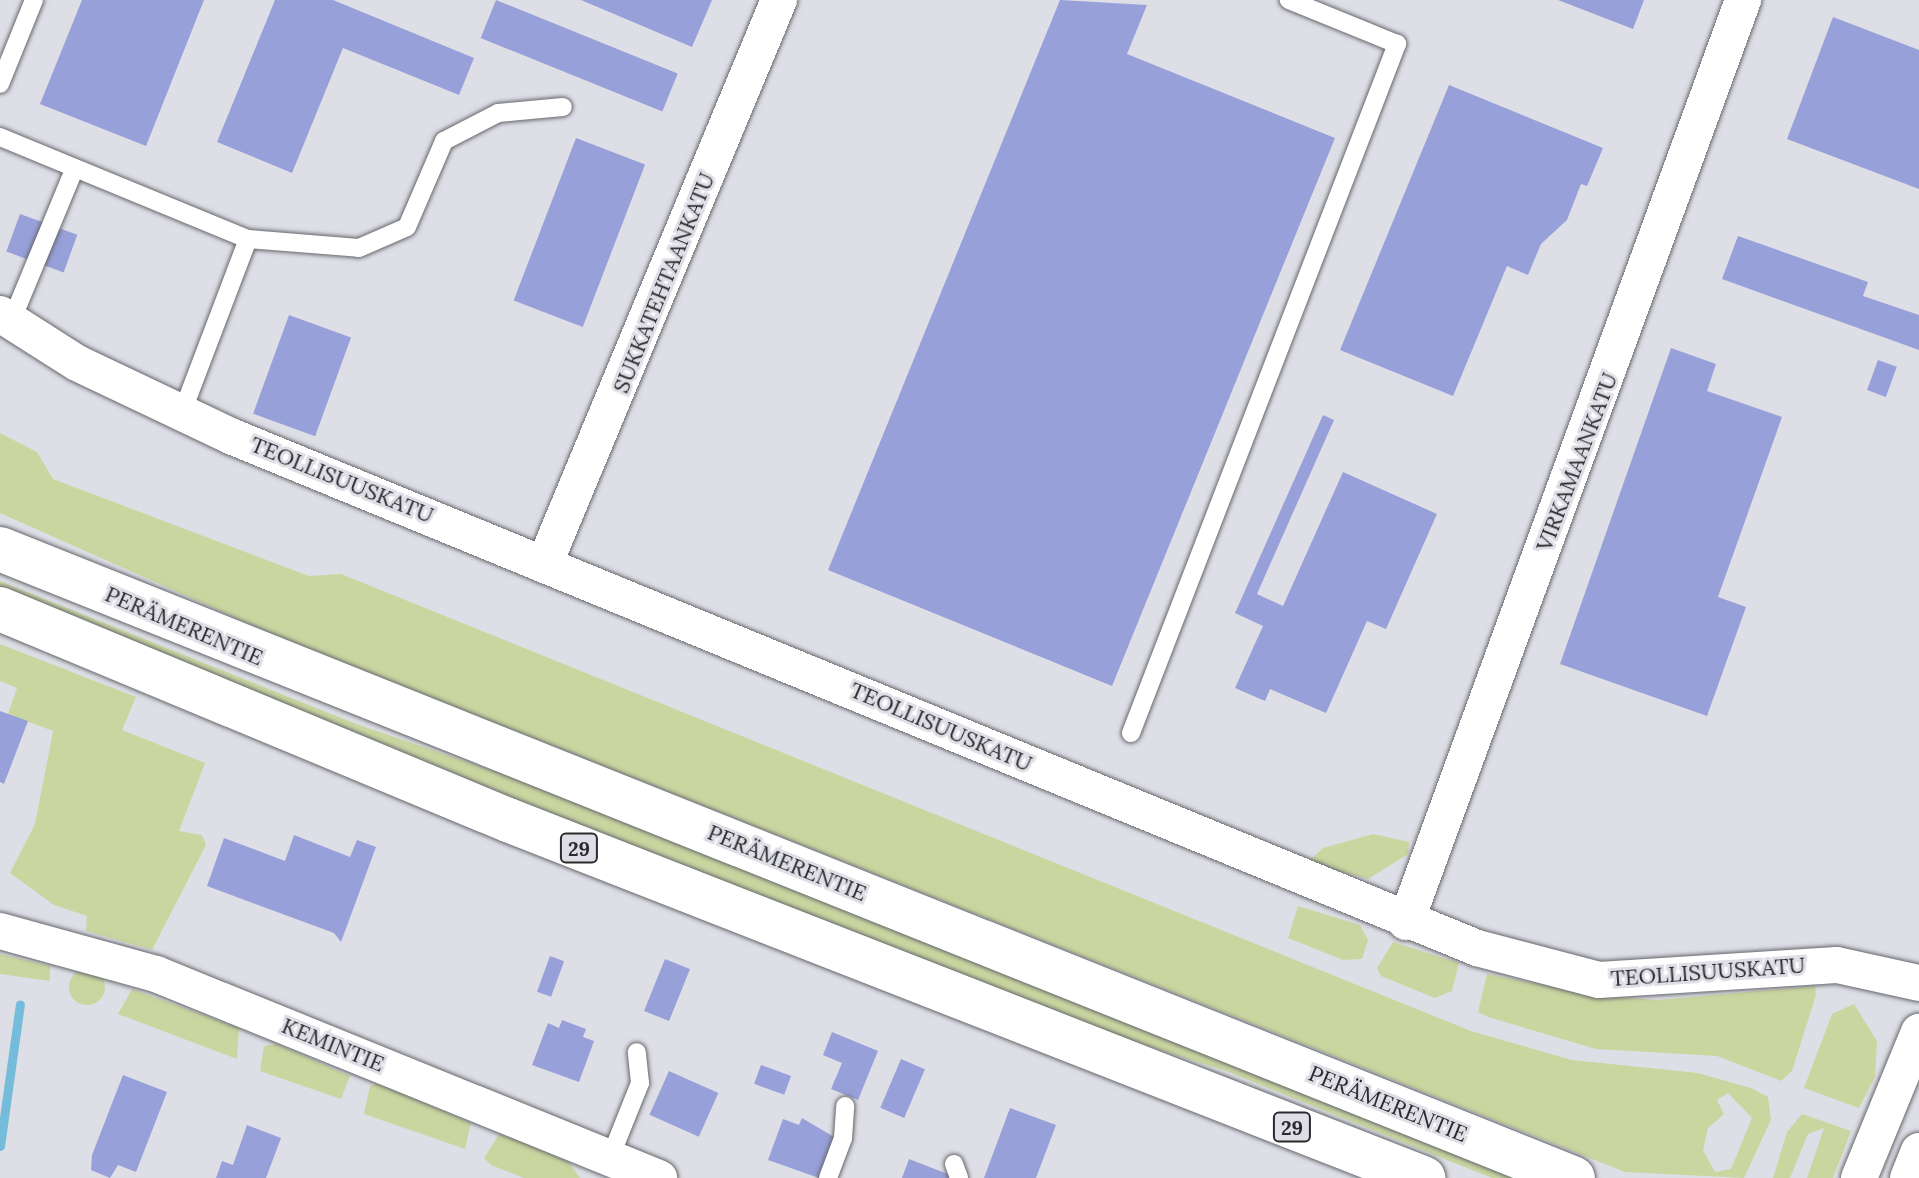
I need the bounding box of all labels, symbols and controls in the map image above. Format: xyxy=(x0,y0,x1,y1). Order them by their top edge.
street label: SUKKATEHTAANKATU xyxy=(608,169,720,397)
street label: VIRKAMAANKATU xyxy=(1531,369,1623,555)
street label: TEOLLISUUSKATU xyxy=(247,431,437,529)
street label: PERÄMERENTIE xyxy=(101,581,267,671)
street label: TEOLLISUUSKATU xyxy=(846,677,1036,777)
street label: PERÄMERENTIE xyxy=(704,819,870,907)
road number: 29 xyxy=(559,832,599,864)
street label: TEOLLISUUSKATU xyxy=(1610,952,1806,992)
street label: KEMINTIE xyxy=(278,1012,388,1078)
street label: PERÄMERENTIE xyxy=(1305,1060,1471,1148)
road number: 29 xyxy=(1272,1111,1312,1143)

